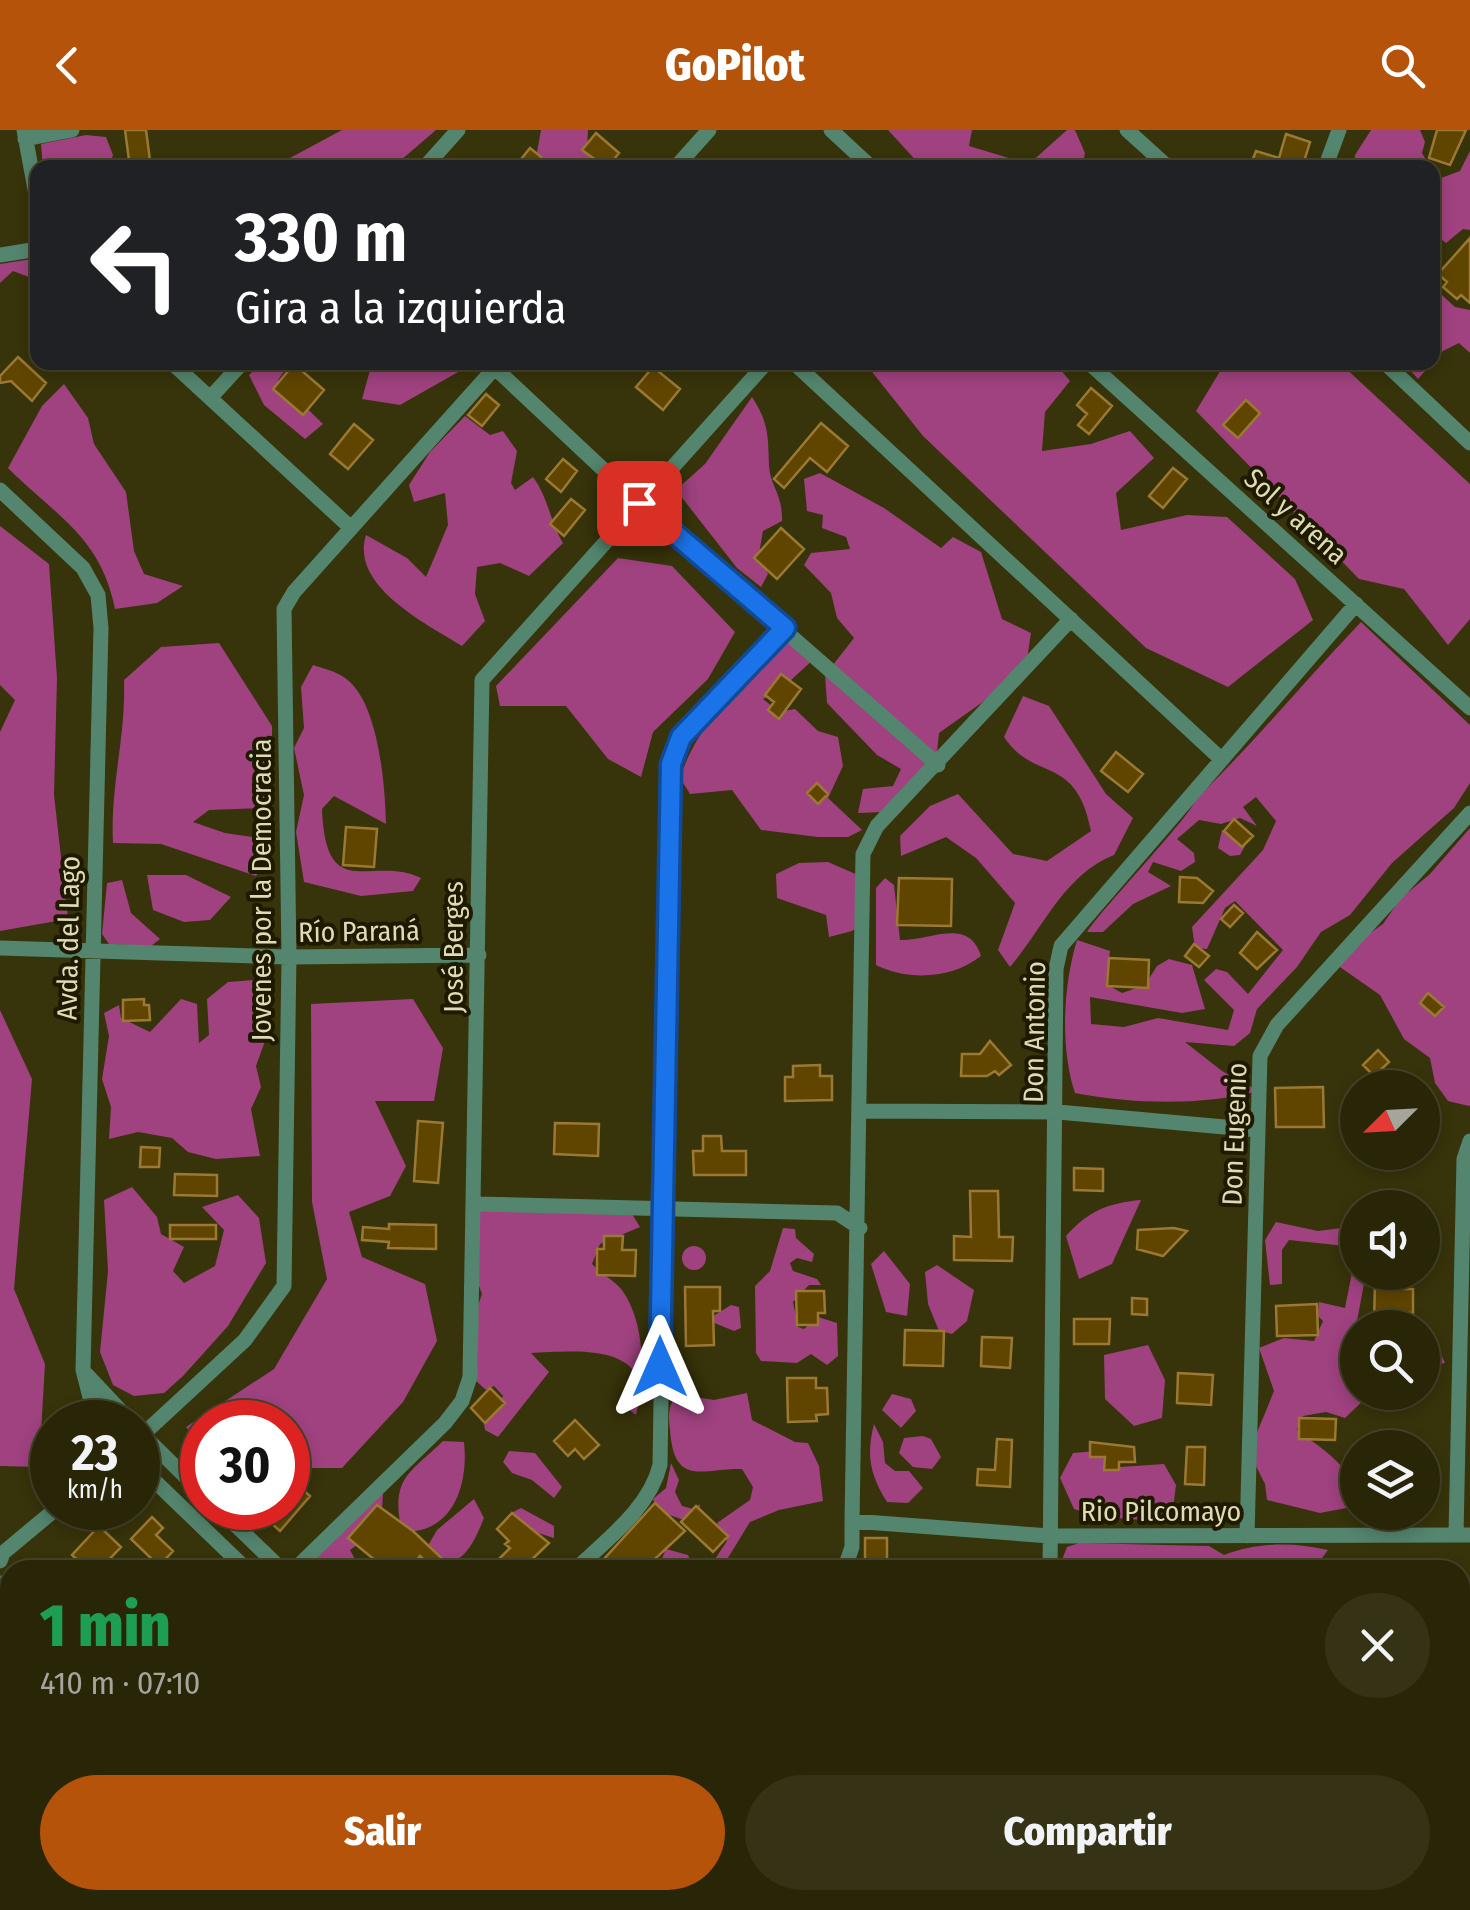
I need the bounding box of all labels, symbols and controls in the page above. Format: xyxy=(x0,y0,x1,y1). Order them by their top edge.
icon: back xyxy=(40,38,95,93)
text: GoPilot xyxy=(665,38,805,92)
icon: search xyxy=(1375,38,1430,93)
text: 330 m xyxy=(235,196,407,280)
icon: left xyxy=(70,200,200,330)
text: Gira a la izquierda xyxy=(235,281,567,335)
pin xyxy=(597,461,682,546)
street label: Sol y arena xyxy=(1238,462,1354,571)
icon: arrive xyxy=(612,476,667,531)
street label: Jovenes por la Democracia xyxy=(245,739,278,1041)
street label: Avda. del Lago xyxy=(51,856,86,1020)
street label: José Berges xyxy=(437,881,470,1013)
street label: Río Paraná xyxy=(298,914,420,949)
street label: Don Antonio xyxy=(1017,961,1052,1103)
street label: Don Eugenio xyxy=(1216,1062,1253,1206)
north arrow xyxy=(1340,1070,1440,1170)
map controls xyxy=(1340,1070,1440,1530)
button: sound xyxy=(1340,1190,1440,1290)
button: search xyxy=(1340,1310,1440,1410)
position arrow xyxy=(608,1315,712,1419)
speed limit sign: 30 xyxy=(180,1400,310,1530)
text: 23 xyxy=(72,1423,118,1483)
button: layers xyxy=(1340,1430,1440,1530)
text: km/h xyxy=(67,1475,123,1505)
street label: Rio Pilcomayo xyxy=(1081,1495,1241,1528)
text: 1 min xyxy=(40,1590,171,1662)
button: close xyxy=(1325,1593,1430,1698)
text: 410 m · 07:10 xyxy=(40,1664,201,1702)
button: Salir xyxy=(40,1775,725,1890)
button: Compartir xyxy=(745,1775,1430,1890)

